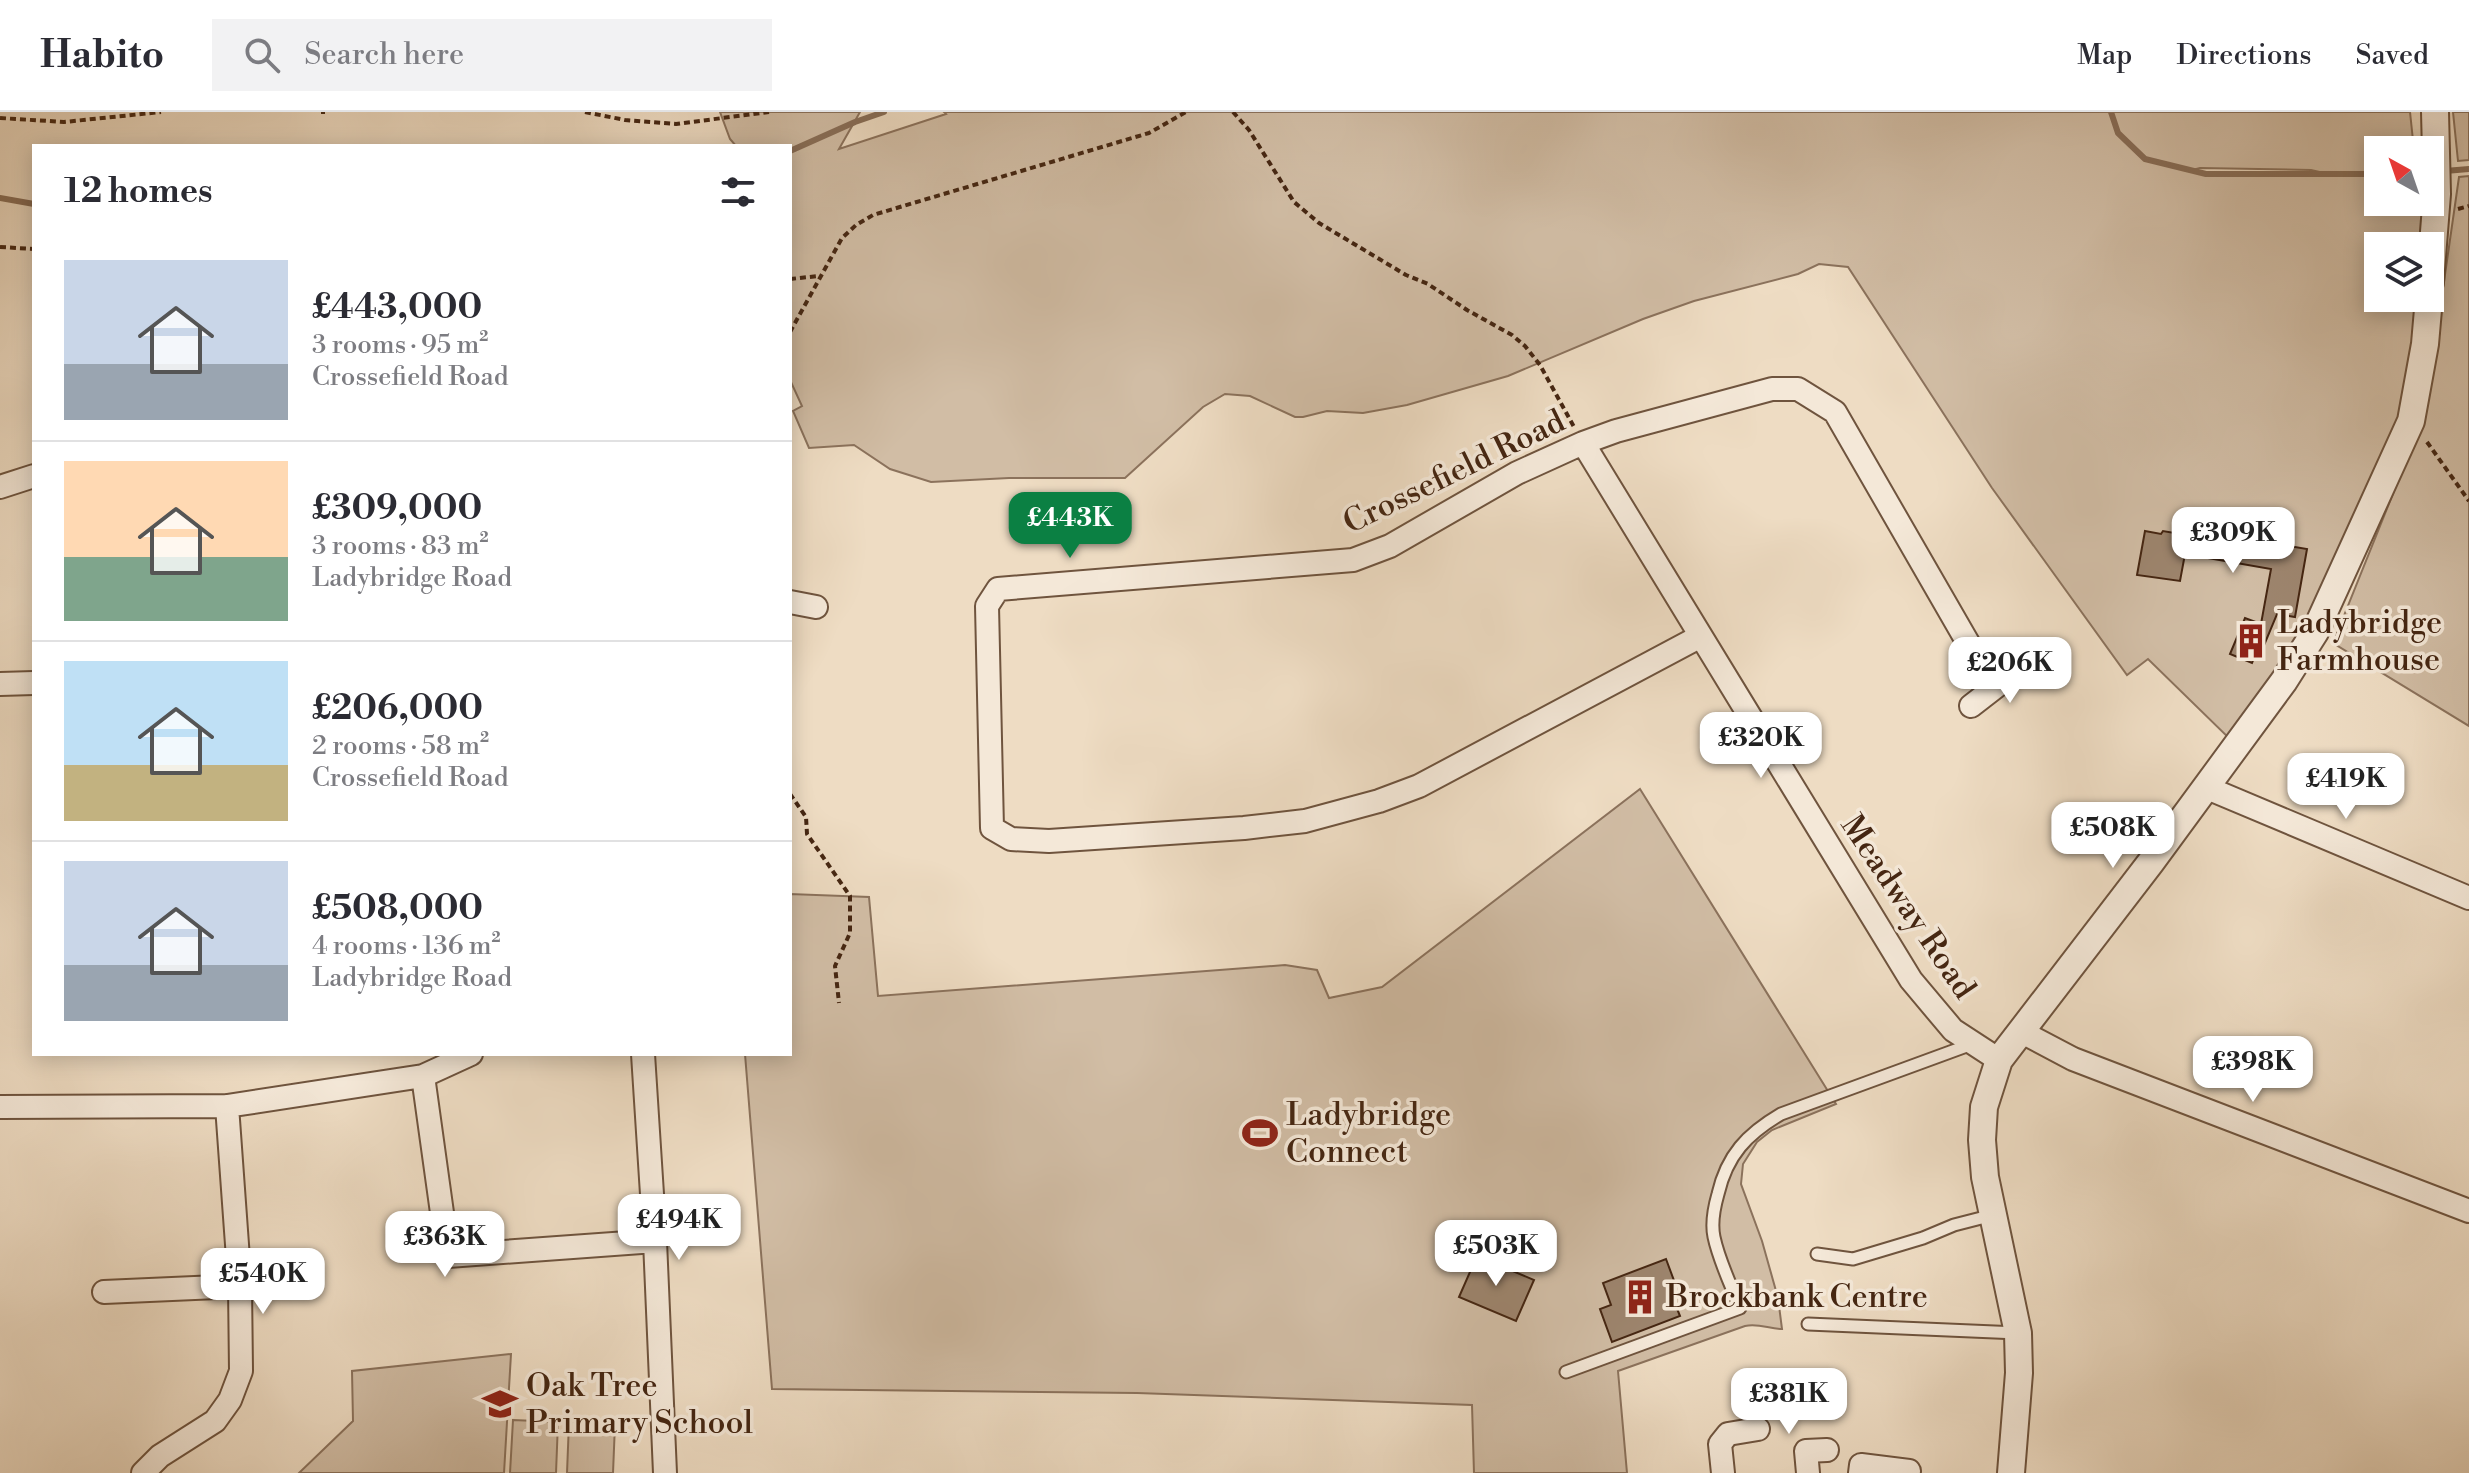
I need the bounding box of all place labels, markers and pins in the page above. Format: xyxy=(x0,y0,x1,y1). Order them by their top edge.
pin: £443K xyxy=(1014,492,1126,560)
pin: £309K xyxy=(2177,507,2289,575)
place label: Ladybridge Farmhouse xyxy=(2277,603,2442,680)
building icon: Ladybridge Farmhouse xyxy=(2232,622,2270,660)
pin: £206K xyxy=(1954,637,2066,705)
pin: £320K xyxy=(1705,712,1817,780)
pin: £419K xyxy=(2290,753,2402,821)
pin: £508K xyxy=(2057,802,2169,870)
pin: £398K xyxy=(2197,1036,2309,1104)
place label: Ladybridge Connect xyxy=(1286,1095,1451,1172)
sports icon: Ladybridge Connect xyxy=(1241,1114,1279,1152)
pin: £494K xyxy=(623,1194,735,1262)
pin: £363K xyxy=(389,1211,501,1279)
pin: £503K xyxy=(1440,1220,1552,1288)
pin: £540K xyxy=(207,1248,319,1316)
place label: Brockbank Centre xyxy=(1665,1277,1928,1317)
building icon: Brockbank Centre xyxy=(1621,1278,1659,1316)
place label: Oak Tree Primary School xyxy=(526,1366,754,1443)
pin: £381K xyxy=(1733,1368,1845,1436)
school or university icon: Oak Tree Primary School xyxy=(481,1385,519,1423)

